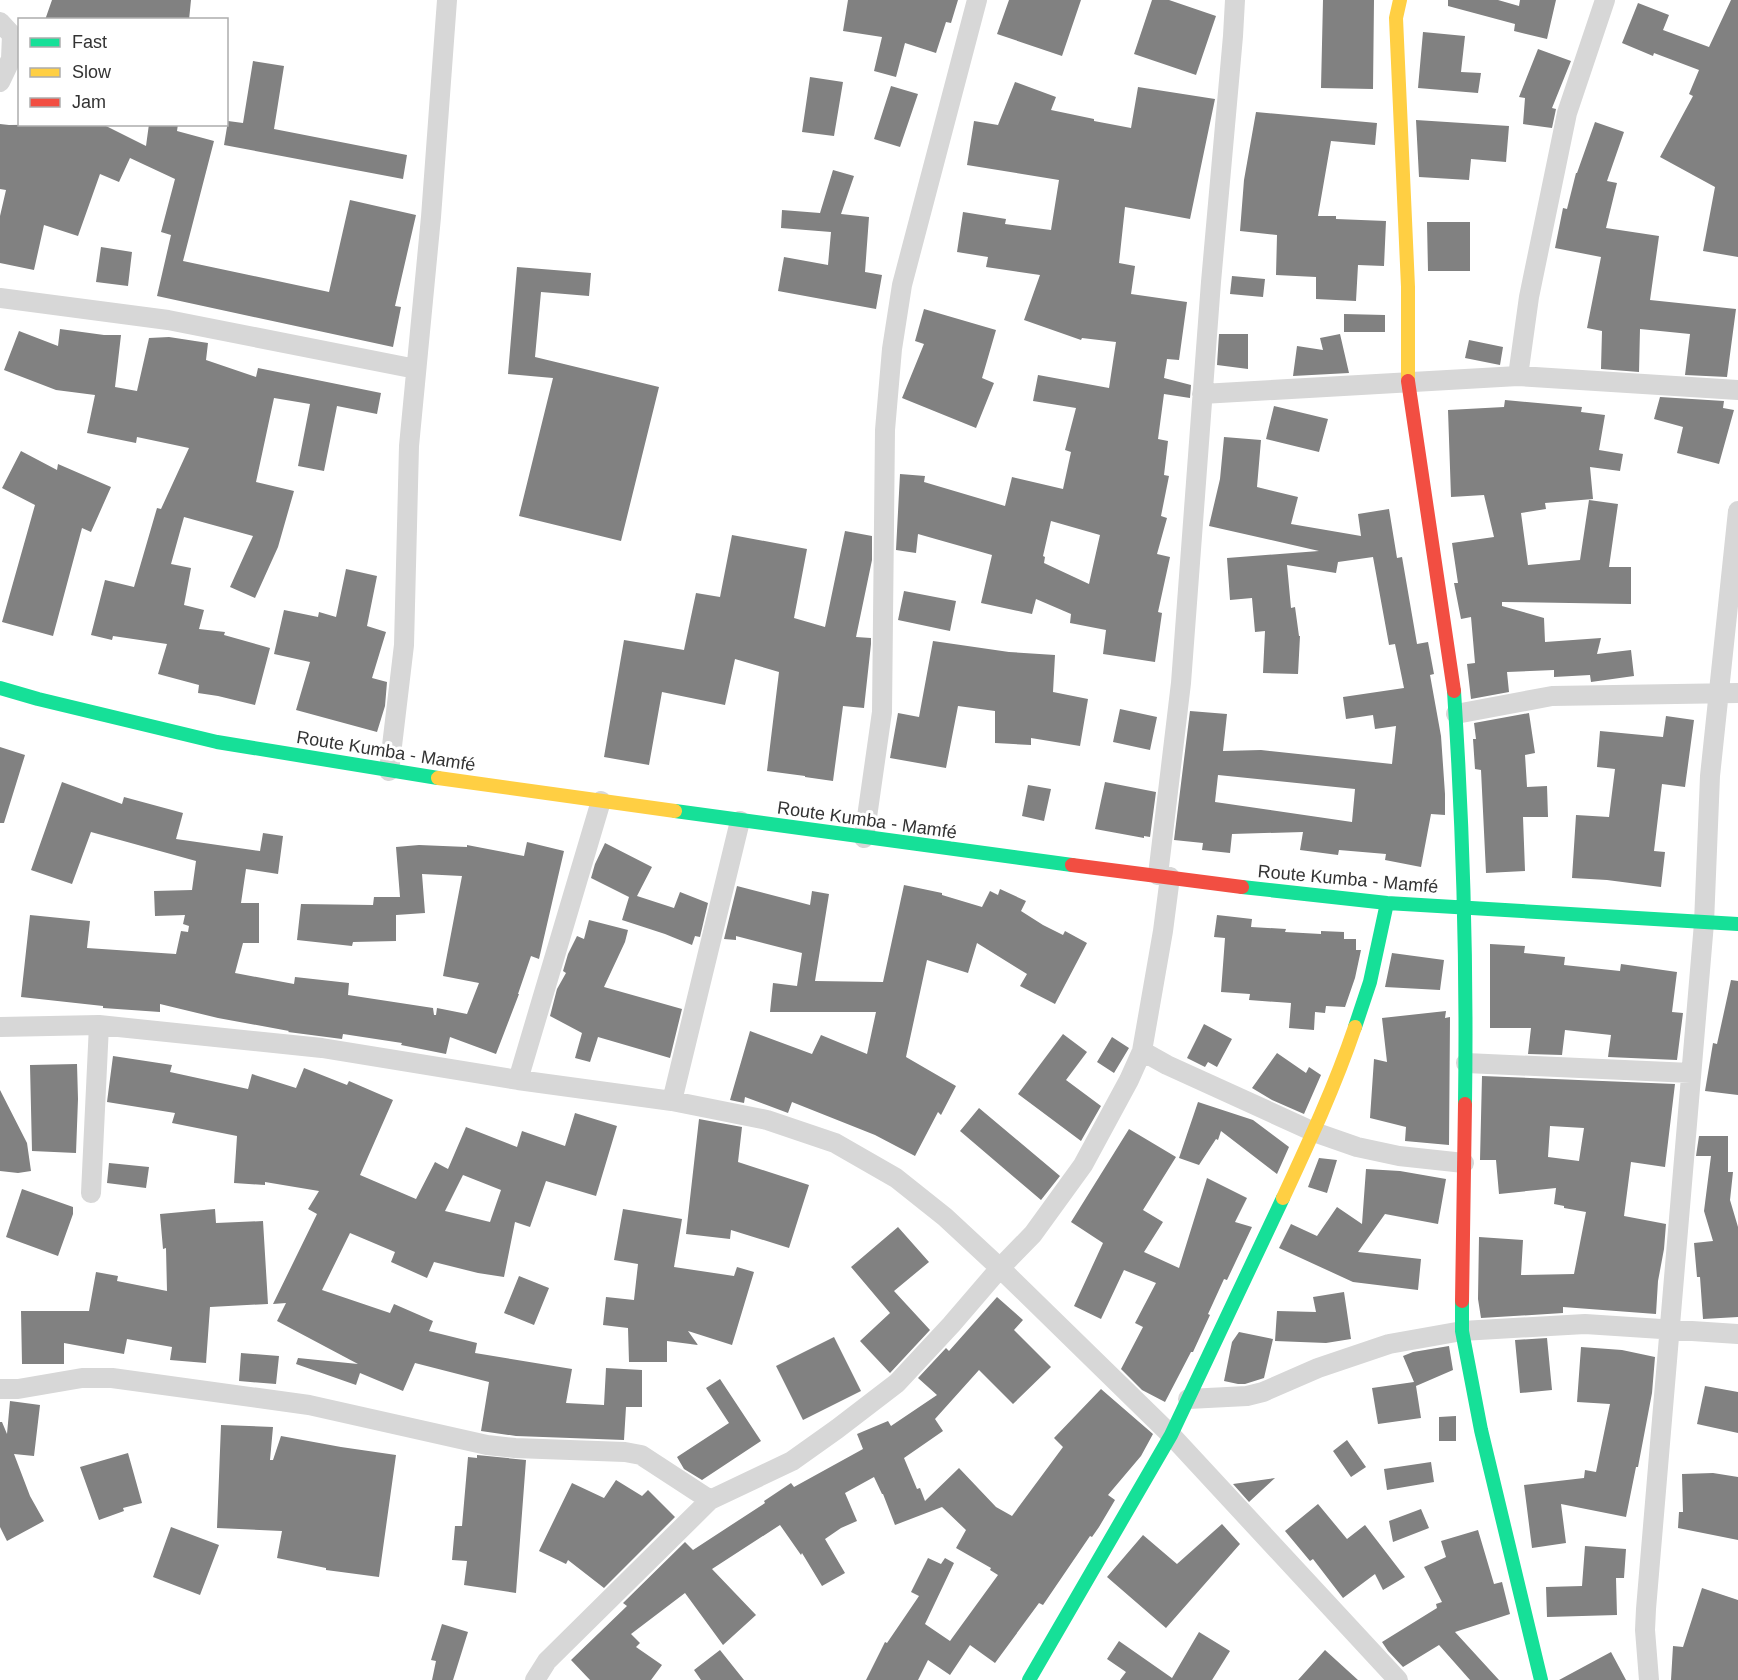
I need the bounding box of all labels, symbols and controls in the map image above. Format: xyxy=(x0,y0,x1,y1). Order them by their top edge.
legend xyxy=(18,18,228,126)
text: Fast xyxy=(72,32,107,52)
text: Slow xyxy=(72,62,112,82)
text: Jam xyxy=(72,92,106,112)
street label: Route Kumba - Mamfé xyxy=(295,727,477,775)
street label: Route Kumba - Mamfé xyxy=(776,797,958,843)
street label: Route Kumba - Mamfé xyxy=(1257,861,1439,897)

